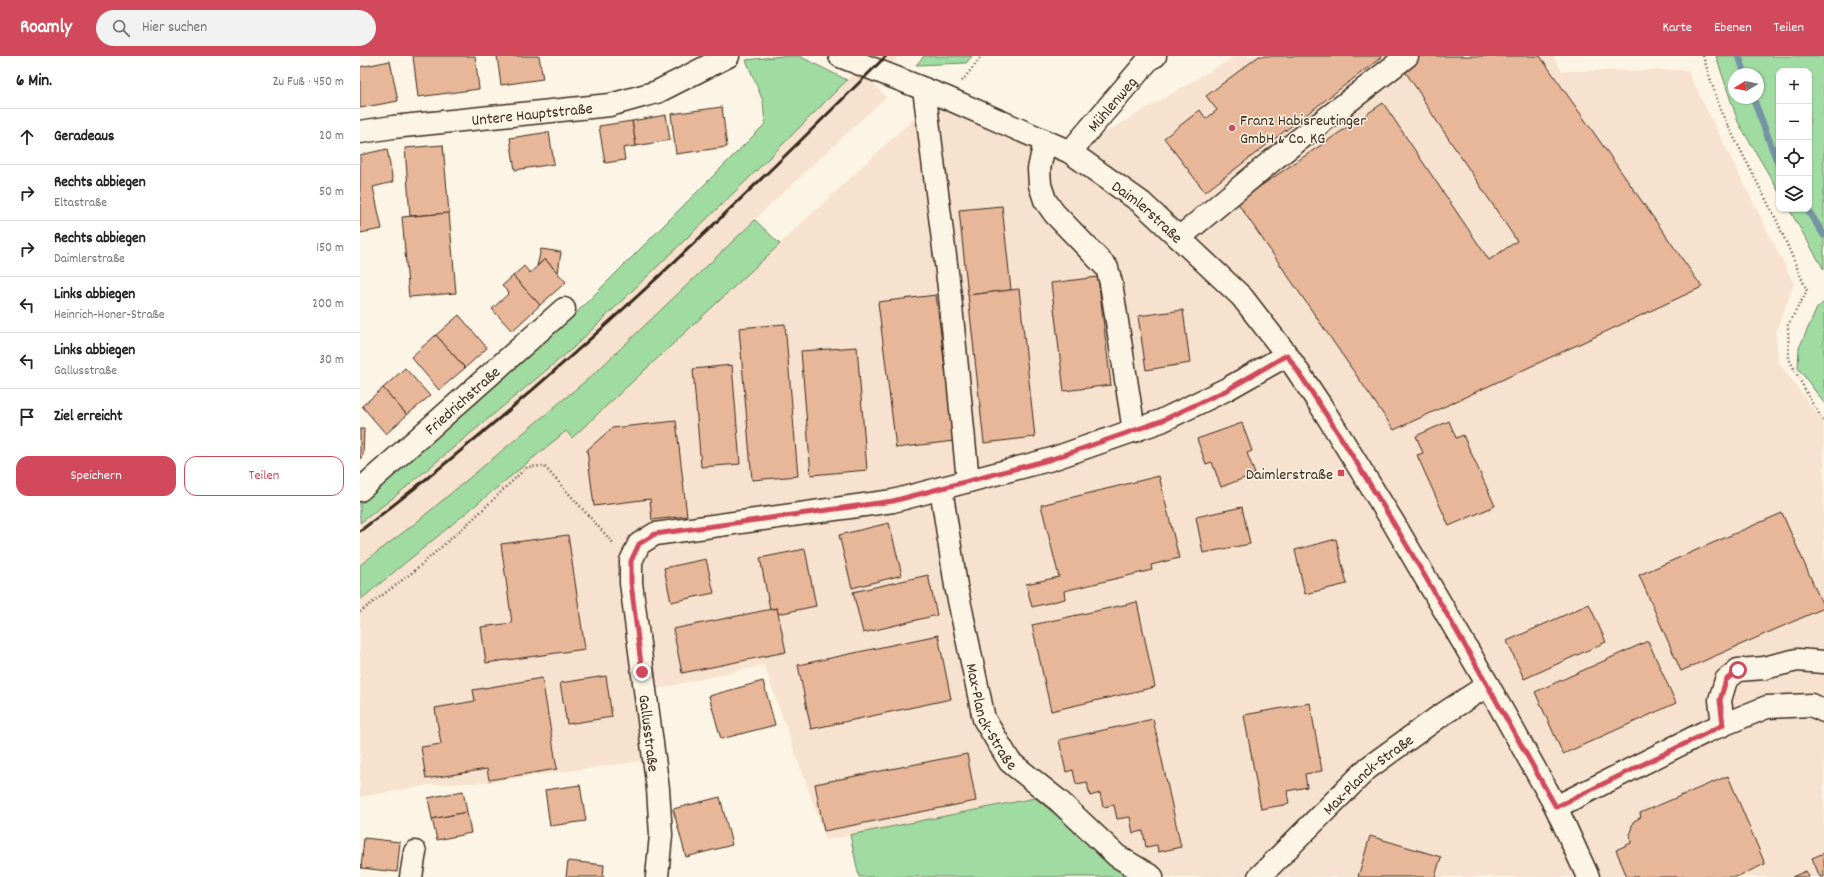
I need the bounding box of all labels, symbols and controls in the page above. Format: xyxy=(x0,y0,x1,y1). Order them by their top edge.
search box xyxy=(96,10,376,46)
text: Roamly xyxy=(20,15,72,42)
icon: search xyxy=(110,17,132,39)
text: Hier suchen xyxy=(142,17,207,39)
text: Karte xyxy=(1662,18,1692,38)
text: Ebenen xyxy=(1714,18,1752,38)
text: Teilen xyxy=(1774,18,1804,38)
north arrow xyxy=(1728,68,1764,104)
map controls xyxy=(1776,68,1812,212)
button: + xyxy=(1776,68,1812,104)
text: 6 Min. xyxy=(16,70,52,94)
street label: Mühlenweg xyxy=(1083,72,1144,138)
text: Zu Fuß · 450 m xyxy=(273,73,344,92)
street label: Untere Hauptstraße xyxy=(471,98,594,133)
button: − xyxy=(1776,104,1812,140)
place label: Franz Habisreutinger GmbH & Co. KG xyxy=(1240,110,1366,151)
marker: Franz Habisreutinger GmbH & Co. KG xyxy=(1227,123,1237,133)
icon: ahead xyxy=(16,126,38,148)
text: Geradeaus xyxy=(54,126,114,148)
text: 20 m xyxy=(319,127,344,146)
button: locate xyxy=(1776,140,1812,176)
text: Rechts abbiegen xyxy=(54,172,146,194)
street label: Daimlerstraße xyxy=(1106,176,1187,250)
button: layers xyxy=(1776,176,1812,212)
icon: right xyxy=(16,182,38,204)
text: 50 m xyxy=(319,183,344,202)
text: Eltastraße xyxy=(54,194,107,213)
text: Rechts abbiegen xyxy=(54,228,146,250)
icon: right xyxy=(16,238,38,260)
text: 150 m xyxy=(316,239,344,258)
text: Daimlerstraße xyxy=(54,250,125,269)
text: Links abbiegen xyxy=(54,284,135,306)
icon: left xyxy=(16,294,38,316)
text: 200 m xyxy=(312,295,344,314)
text: Heinrich-Honer-Straße xyxy=(54,306,164,325)
text: Links abbiegen xyxy=(54,340,135,362)
icon: left xyxy=(16,350,38,372)
text: 30 m xyxy=(319,351,344,370)
text: Gallusstraße xyxy=(54,362,117,381)
street label: Friedrichstraße xyxy=(421,362,506,441)
icon: arrive xyxy=(16,406,38,428)
text: Ziel erreicht xyxy=(54,406,122,428)
button: Speichern xyxy=(16,456,176,496)
button: Teilen xyxy=(184,456,344,496)
place label: Daimlerstraße xyxy=(1246,464,1333,487)
marker: Daimlerstraße xyxy=(1336,468,1346,478)
street label: Max-Planck-Straße xyxy=(959,661,1021,777)
route start xyxy=(1729,661,1747,679)
route end xyxy=(633,663,651,681)
street label: Gallusstraße xyxy=(631,693,664,773)
street label: Max-Planck-Straße xyxy=(1318,730,1419,821)

